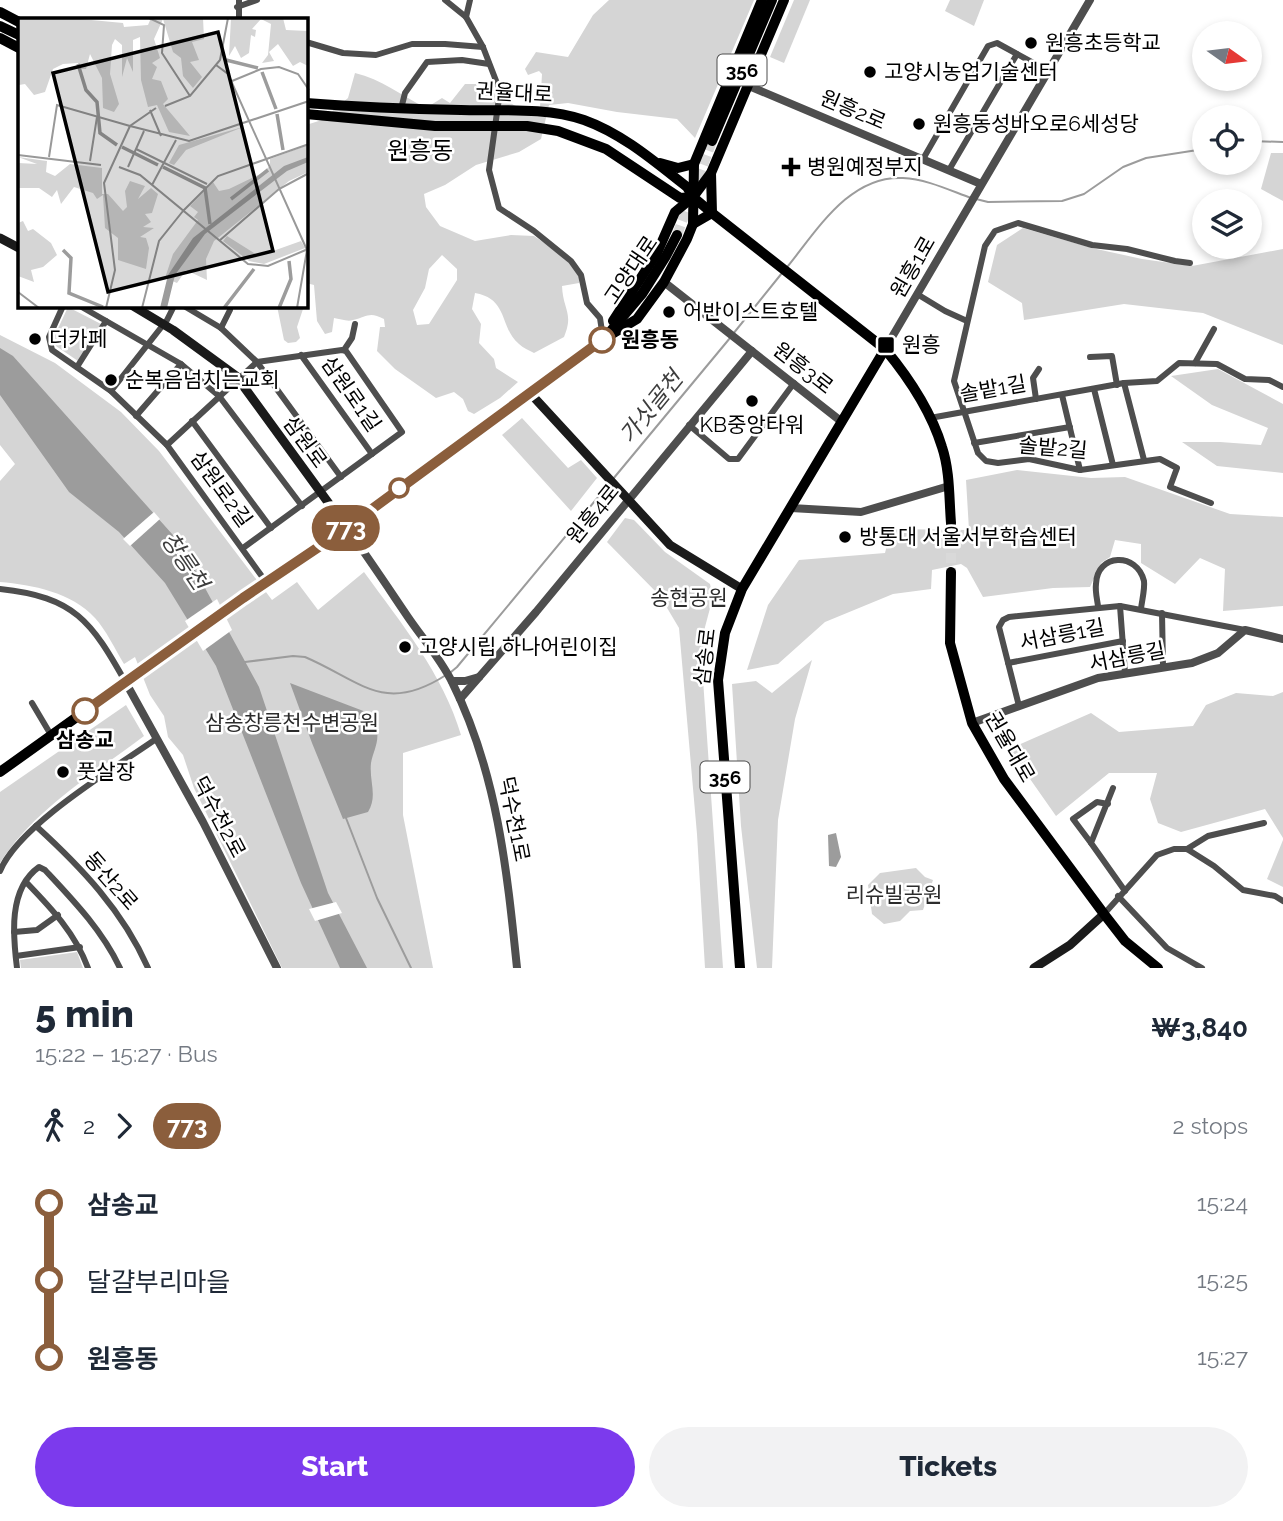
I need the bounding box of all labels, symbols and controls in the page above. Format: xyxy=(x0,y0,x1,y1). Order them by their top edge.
inset map xyxy=(18,18,308,308)
north arrow xyxy=(1192,21,1262,91)
map controls xyxy=(1192,21,1262,259)
place label: 원흥초등학교 xyxy=(1045,30,1161,55)
marker: 원흥초등학교 xyxy=(1023,35,1039,51)
road number: 356 xyxy=(718,54,766,86)
place label: 고양시농업기술센터 xyxy=(884,59,1058,84)
marker: 고양시농업기술센터 xyxy=(862,64,878,80)
street label: 권율대로 xyxy=(475,78,553,107)
street label: 원흥2로 xyxy=(817,85,890,135)
button: locate xyxy=(1192,105,1262,175)
place label: 원흥동성바오로6세성당 xyxy=(933,111,1139,136)
marker: 원흥동성바오로6세성당 xyxy=(911,116,927,132)
district label: 원흥동 xyxy=(387,136,453,165)
place label: 병원예정부지 xyxy=(807,154,923,179)
marker: 병원예정부지 xyxy=(781,157,801,177)
button: layers xyxy=(1192,189,1262,259)
street label: 고양대로 xyxy=(599,231,663,309)
street label: 원흥1로 xyxy=(885,232,940,302)
place label: 어반이스트호텔 xyxy=(683,299,818,324)
marker: 어반이스트호텔 xyxy=(661,304,677,320)
place label: 더카페 xyxy=(49,326,107,351)
marker: 원흥동 xyxy=(589,327,615,353)
place label: 원흥동 xyxy=(621,327,679,352)
marker: 더카페 xyxy=(27,331,43,347)
place label: 원흥 xyxy=(902,332,941,357)
marker: 원흥 xyxy=(876,335,896,355)
street label: 원흥3로 xyxy=(768,336,838,399)
street label: 삼원로1길 xyxy=(316,351,386,436)
water label: 가싯골천 xyxy=(613,363,690,448)
place label: 순복음넘치는교회 xyxy=(125,367,280,392)
street label: 솔밭1길 xyxy=(958,370,1028,407)
marker: 순복음넘치는교회 xyxy=(103,372,119,388)
marker: KB중앙타워 xyxy=(744,393,760,409)
street label: 삼원로 xyxy=(278,411,333,473)
place label: KB중앙타워 xyxy=(700,412,804,437)
street label: 솔밭2길 xyxy=(1018,432,1088,463)
street label: 삼원로2길 xyxy=(185,446,257,532)
unlabelled marker xyxy=(389,478,409,498)
street label: 원흥4로 xyxy=(561,479,624,549)
line badge: 773 xyxy=(306,505,386,551)
text: 773 xyxy=(326,513,366,542)
place label: 방통대 서울서부학습센터 xyxy=(859,524,1077,549)
water label: 창릉천 xyxy=(156,527,216,597)
marker: 방통대 서울서부학습센터 xyxy=(837,529,853,545)
park label: 송현공원 xyxy=(650,585,728,610)
street label: 서삼릉1길 xyxy=(1017,614,1107,655)
street label: 삼송로 xyxy=(689,627,720,687)
place label: 고양시립 하나어린이집 xyxy=(419,634,618,659)
street label: 서삼릉길 xyxy=(1087,637,1167,676)
marker: 고양시립 하나어린이집 xyxy=(397,639,413,655)
marker: 삼송교 xyxy=(72,698,98,724)
street label: 권율대로 xyxy=(980,707,1041,786)
park label: 삼송창릉천수변공원 xyxy=(205,710,379,735)
place label: 삼송교 xyxy=(56,727,114,752)
place label: 풋살장 xyxy=(77,759,135,784)
road number: 356 xyxy=(700,762,750,792)
marker: 풋살장 xyxy=(55,764,71,780)
street label: 덕수천2로 xyxy=(188,772,251,862)
street label: 덕수천1로 xyxy=(494,774,535,864)
street label: 동산2로 xyxy=(79,846,143,915)
park label: 리슈빌공원 xyxy=(846,882,942,907)
text: 5 min xyxy=(35,991,134,1036)
text: ₩3,840 xyxy=(1151,1013,1248,1043)
text: 15:22 – 15:27 · Bus xyxy=(35,1040,218,1067)
icon: walk xyxy=(35,1107,73,1145)
icon: forward xyxy=(105,1107,143,1145)
text: 773 xyxy=(167,1111,207,1140)
text: 2 xyxy=(83,1112,95,1139)
text: 2 stops xyxy=(1173,1112,1248,1139)
text: 15:24 xyxy=(1197,1189,1248,1216)
text: 삼송교 xyxy=(87,1190,159,1220)
text: 15:25 xyxy=(1197,1266,1248,1293)
text: 달걀부리마을 xyxy=(87,1267,231,1297)
text: 15:27 xyxy=(1197,1343,1248,1370)
text: 원흥동 xyxy=(87,1344,159,1374)
button: Start xyxy=(35,1427,635,1507)
button: Tickets xyxy=(649,1427,1248,1507)

